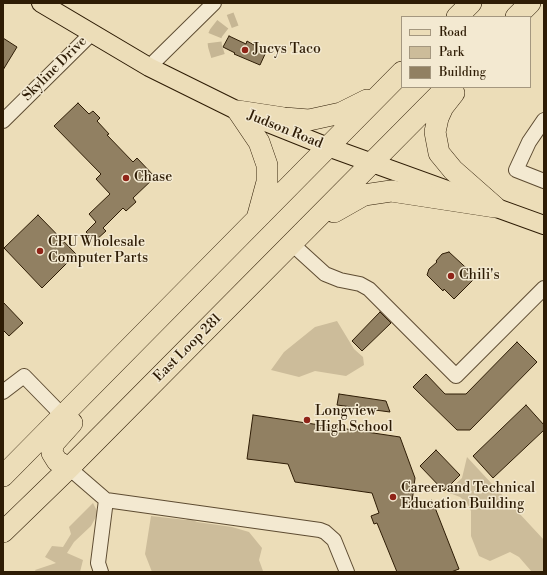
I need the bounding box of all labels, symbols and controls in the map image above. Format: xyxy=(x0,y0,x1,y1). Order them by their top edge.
legend xyxy=(401,16,531,88)
text: Road xyxy=(439,25,467,40)
street label: Skyline Drive xyxy=(19,33,91,105)
place label: Jucys Taco xyxy=(253,42,321,58)
marker: Jucys Taco xyxy=(240,45,250,55)
text: Park xyxy=(439,45,464,60)
text: Building xyxy=(439,65,486,80)
street label: Judson Road xyxy=(245,107,325,153)
place label: Chase xyxy=(134,170,172,186)
marker: Chase xyxy=(121,173,131,183)
place label: CPU Wholesale Computer Parts xyxy=(48,235,148,268)
marker: CPU Wholesale Computer Parts xyxy=(35,246,45,256)
place label: Chili's xyxy=(459,268,500,284)
marker: Chili's xyxy=(446,271,456,281)
street label: East Loop 281 xyxy=(151,311,225,385)
place label: Longview High School xyxy=(315,404,393,436)
marker: Longview High School xyxy=(302,415,312,425)
place label: Career and Technical Education Building xyxy=(401,481,535,514)
marker: Career and Technical Education Building xyxy=(388,492,398,502)

